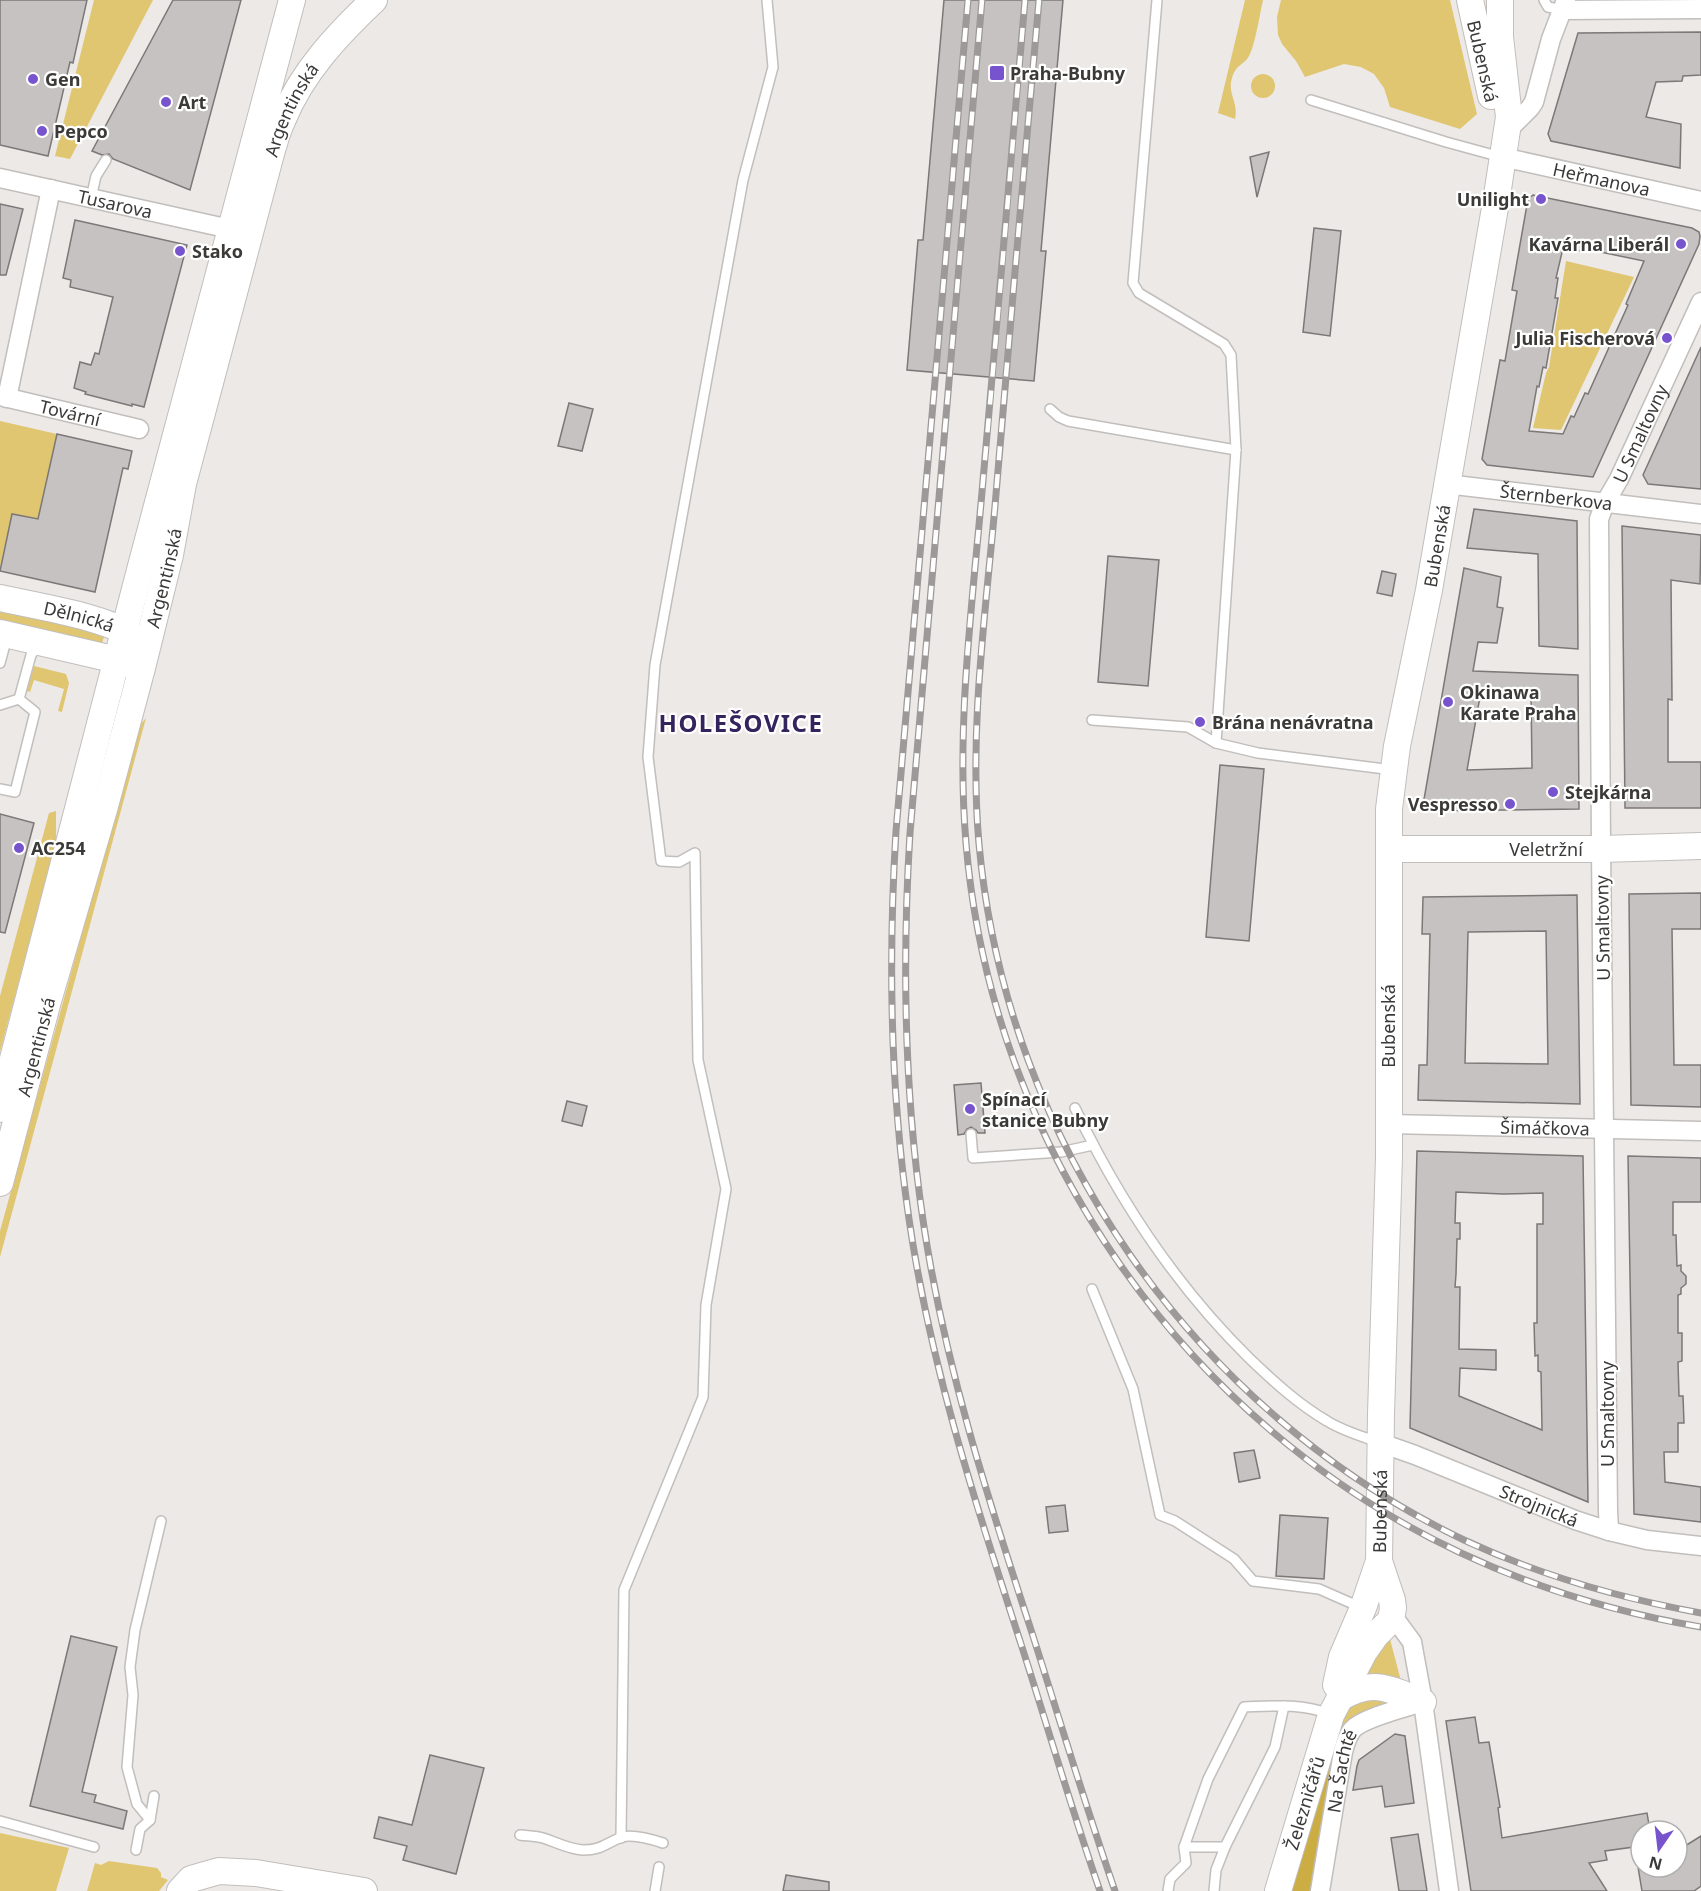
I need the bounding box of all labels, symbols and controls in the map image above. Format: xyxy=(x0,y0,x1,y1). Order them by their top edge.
street label: Bubenská xyxy=(1462,18,1504,104)
street label: Argentinská xyxy=(259,58,324,159)
place label: Praha-Bubny xyxy=(1010,61,1126,85)
marker: Praha-Bubny xyxy=(988,64,1006,82)
place label: Gen xyxy=(45,67,80,91)
marker: Gen xyxy=(26,72,40,86)
place label: Art xyxy=(178,90,207,114)
marker: Art xyxy=(159,95,173,109)
place label: Pepco xyxy=(54,119,108,143)
marker: Pepco xyxy=(35,124,49,138)
street label: Heřmanova xyxy=(1551,157,1652,201)
street label: Tusarova xyxy=(76,184,155,223)
place label: Unilight xyxy=(1457,187,1529,211)
marker: Unilight xyxy=(1534,192,1548,206)
place label: Kavárna Liberál xyxy=(1529,232,1669,256)
marker: Kavárna Liberál xyxy=(1674,237,1688,251)
place label: Stako xyxy=(192,239,243,263)
marker: Stako xyxy=(173,244,187,258)
place label: Julia Fischerová xyxy=(1513,326,1655,350)
marker: Julia Fischerová xyxy=(1660,331,1674,345)
street label: U Smaltovny xyxy=(1607,380,1674,487)
street label: Tovární xyxy=(37,394,103,432)
street label: Šternberkova xyxy=(1499,478,1614,516)
street label: Bubenská xyxy=(1418,503,1456,589)
street label: Argentinská xyxy=(140,526,187,630)
street label: Dělnická xyxy=(41,595,118,637)
place label: Okinawa Karate Praha xyxy=(1460,680,1577,725)
marker: Okinawa Karate Praha xyxy=(1441,695,1455,709)
district label: HOLEŠOVICE xyxy=(659,706,823,739)
place label: Brána nenávratna xyxy=(1212,710,1374,734)
marker: Brána nenávratna xyxy=(1193,715,1207,729)
place label: Stejkárna xyxy=(1565,780,1651,804)
marker: Stejkárna xyxy=(1546,785,1560,799)
place label: Vespresso xyxy=(1408,792,1498,816)
marker: Vespresso xyxy=(1503,797,1517,811)
place label: AC254 xyxy=(31,836,86,860)
street label: Veletržní xyxy=(1509,837,1583,861)
marker: AC254 xyxy=(12,841,26,855)
street label: U Smaltovny xyxy=(1589,874,1615,981)
street label: Bubenská xyxy=(1376,984,1400,1068)
street label: Argentinská xyxy=(11,994,61,1099)
place label: Spínací stanice Bubny xyxy=(982,1087,1109,1132)
marker: Spínací stanice Bubny xyxy=(963,1102,977,1116)
street label: Šimáčkova xyxy=(1500,1114,1590,1141)
street label: U Smaltovny xyxy=(1595,1360,1619,1467)
street label: Bubenská xyxy=(1367,1469,1392,1553)
street label: Strojnická xyxy=(1496,1479,1582,1532)
street label: Na Šachtě xyxy=(1321,1724,1362,1814)
street label: Železničářů xyxy=(1279,1753,1330,1853)
north arrow xyxy=(1629,1819,1689,1879)
text: N xyxy=(1646,1851,1664,1876)

